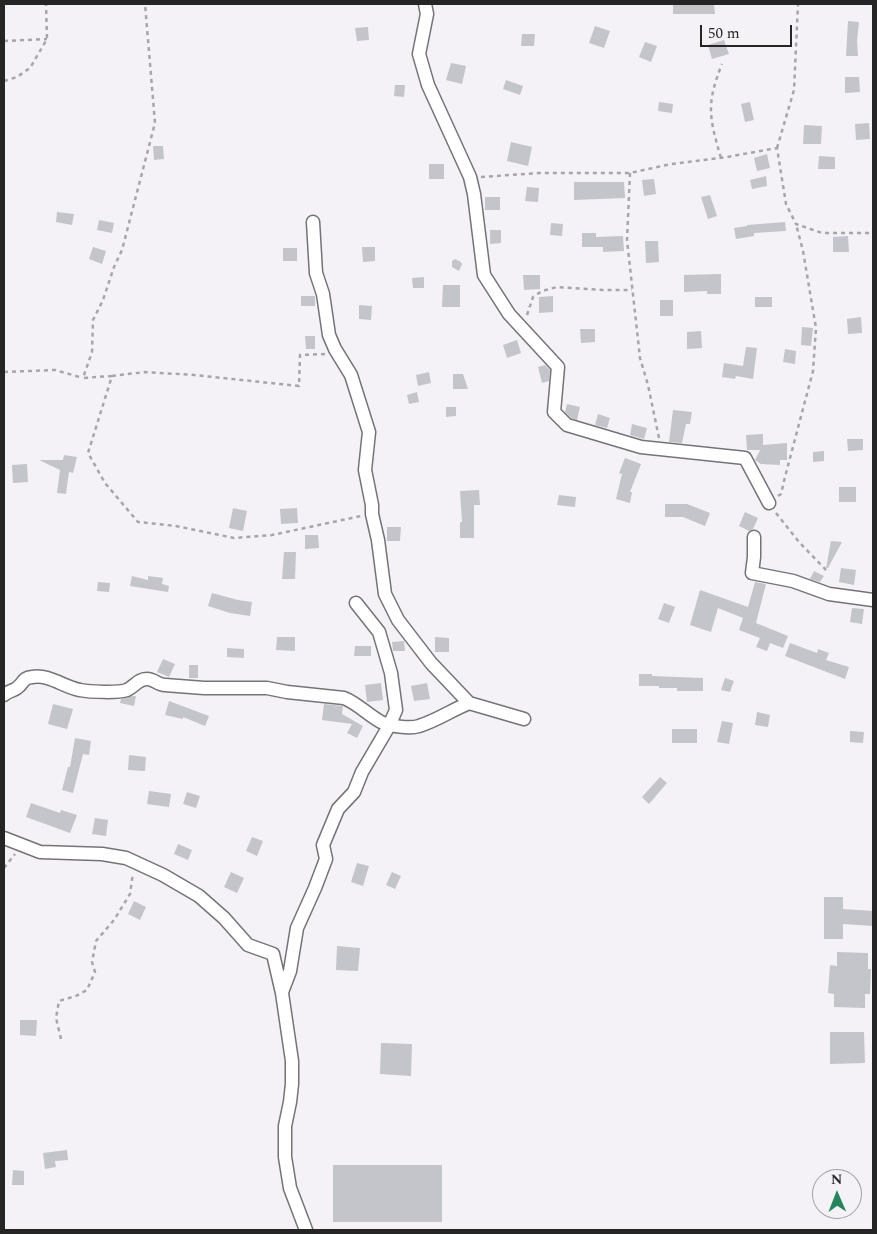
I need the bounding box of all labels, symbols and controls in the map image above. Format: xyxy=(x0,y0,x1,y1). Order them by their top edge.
scale bar xyxy=(702,15,794,47)
text: 50 m xyxy=(708,22,740,45)
north arrow xyxy=(812,1169,862,1219)
text: N xyxy=(831,1169,843,1190)

